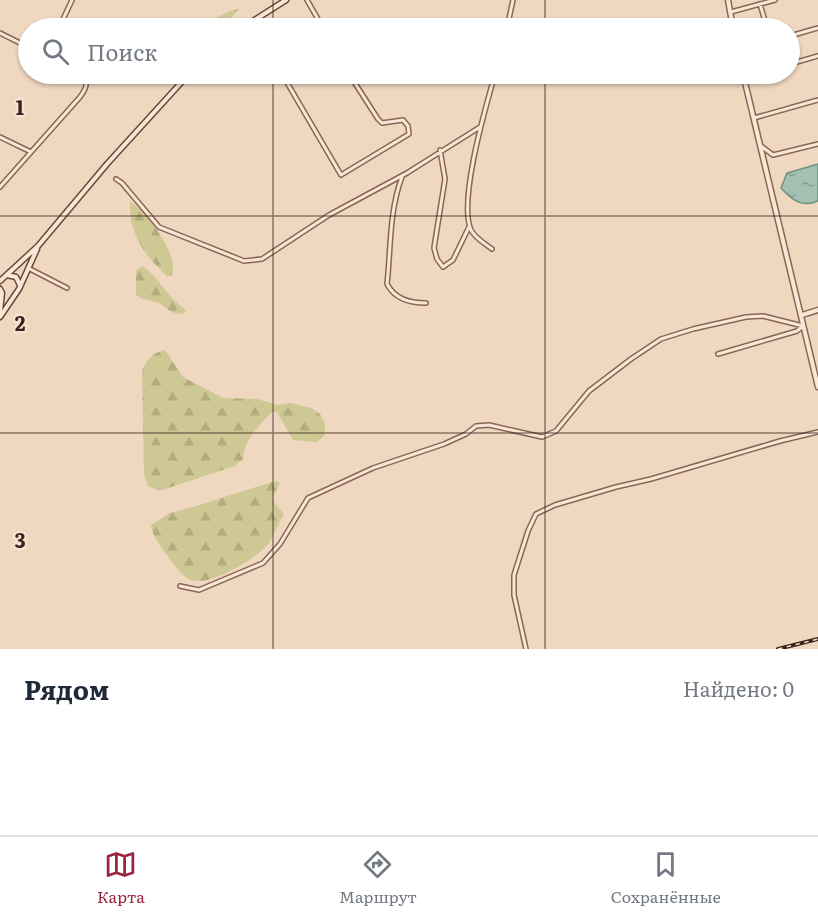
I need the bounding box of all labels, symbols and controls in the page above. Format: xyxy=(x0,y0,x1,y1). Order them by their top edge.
search box xyxy=(18,18,800,84)
icon: search xyxy=(39,35,72,68)
text: Поиск xyxy=(87,35,157,68)
text: 1 xyxy=(16,91,24,121)
text: 2 xyxy=(15,307,26,337)
text: 3 xyxy=(14,524,26,554)
text: Рядом xyxy=(24,669,109,708)
text: Найдено: 0 xyxy=(683,673,794,703)
tab: Карта xyxy=(97,848,145,908)
tab: Маршрут xyxy=(339,848,417,908)
tab: Сохранённые xyxy=(611,848,721,908)

